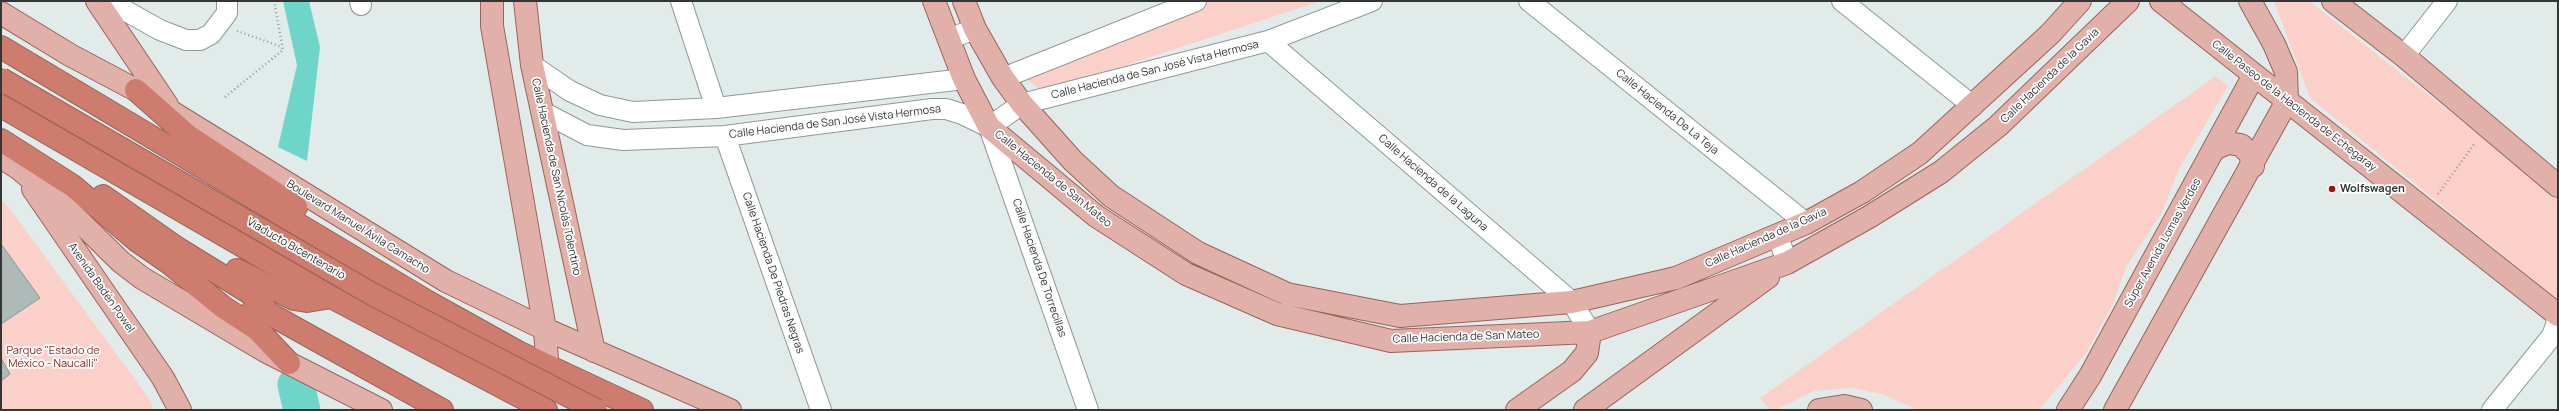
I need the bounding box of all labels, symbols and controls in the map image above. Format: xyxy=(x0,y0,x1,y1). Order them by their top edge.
street label: Calle Hacienda de la Gavia xyxy=(1998,26,2102,126)
street label: Calle Hacienda de San José Vista Hermosa xyxy=(1050,38,1260,102)
street label: Calle Paseo de la Hacienda de Echegaray xyxy=(2209,38,2379,174)
street label: Calle Hacienda De La Teja xyxy=(1613,66,1721,158)
street label: Calle Hacienda de San Nicolás Tolentino xyxy=(529,77,583,277)
street label: Calle Hacienda de San José Vista Hermosa xyxy=(728,102,942,142)
street label: Calle Hacienda de San Mateo xyxy=(992,128,1114,230)
street label: Calle Hacienda de la Laguna xyxy=(1375,132,1491,234)
street label: Súper Avenida Lomas Verdes xyxy=(2122,176,2204,310)
street label: Boulevard Manuel Ávila Camacho xyxy=(284,177,432,277)
place label: Wolfswagen xyxy=(2340,182,2405,196)
marker: Wolfswagen xyxy=(2327,184,2337,194)
street label: Calle Hacienda De Piedras Negras xyxy=(739,191,807,355)
street label: Calle Hacienda De Torrecillas xyxy=(1009,197,1069,339)
street label: Calle Hacienda de la Gavia xyxy=(1703,205,1829,271)
street label: Viaducto Bicentenario xyxy=(245,215,347,283)
street label: Avenida Badén Powel xyxy=(65,241,137,335)
street label: Calle Hacienda de San Mateo xyxy=(1392,328,1540,346)
park label: Parque "Estado de México - Naucalli" xyxy=(6,344,100,370)

